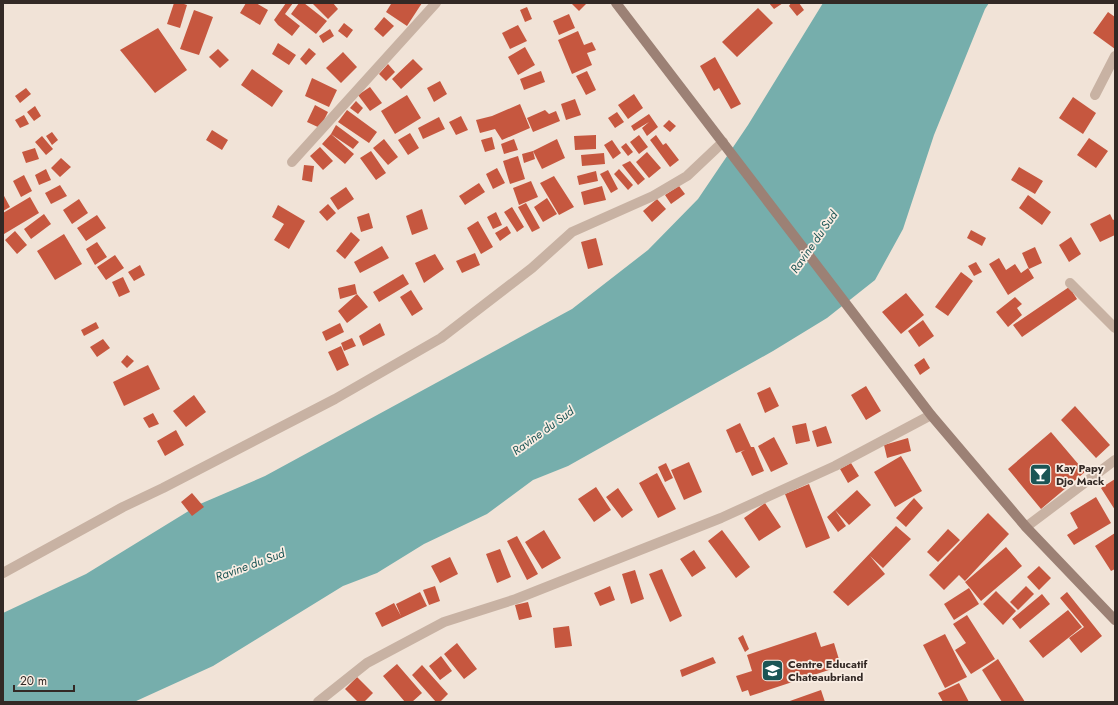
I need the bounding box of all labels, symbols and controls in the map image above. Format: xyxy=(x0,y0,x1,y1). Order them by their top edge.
water label: Ravine du Sud xyxy=(786,206,843,277)
water label: Ravine du Sud xyxy=(508,402,579,460)
place label: Kay Papy Djo Mack xyxy=(1056,460,1105,489)
bar icon: Kay Papy Djo Mack xyxy=(1028,461,1054,487)
water label: Ravine du Sud xyxy=(213,544,288,586)
place label: Centre Educatif Chateaubriand xyxy=(788,656,868,685)
school or university icon: Centre Educatif Chateaubriand xyxy=(759,657,785,683)
scale bar xyxy=(14,667,74,693)
text: 20 m xyxy=(20,672,47,690)

